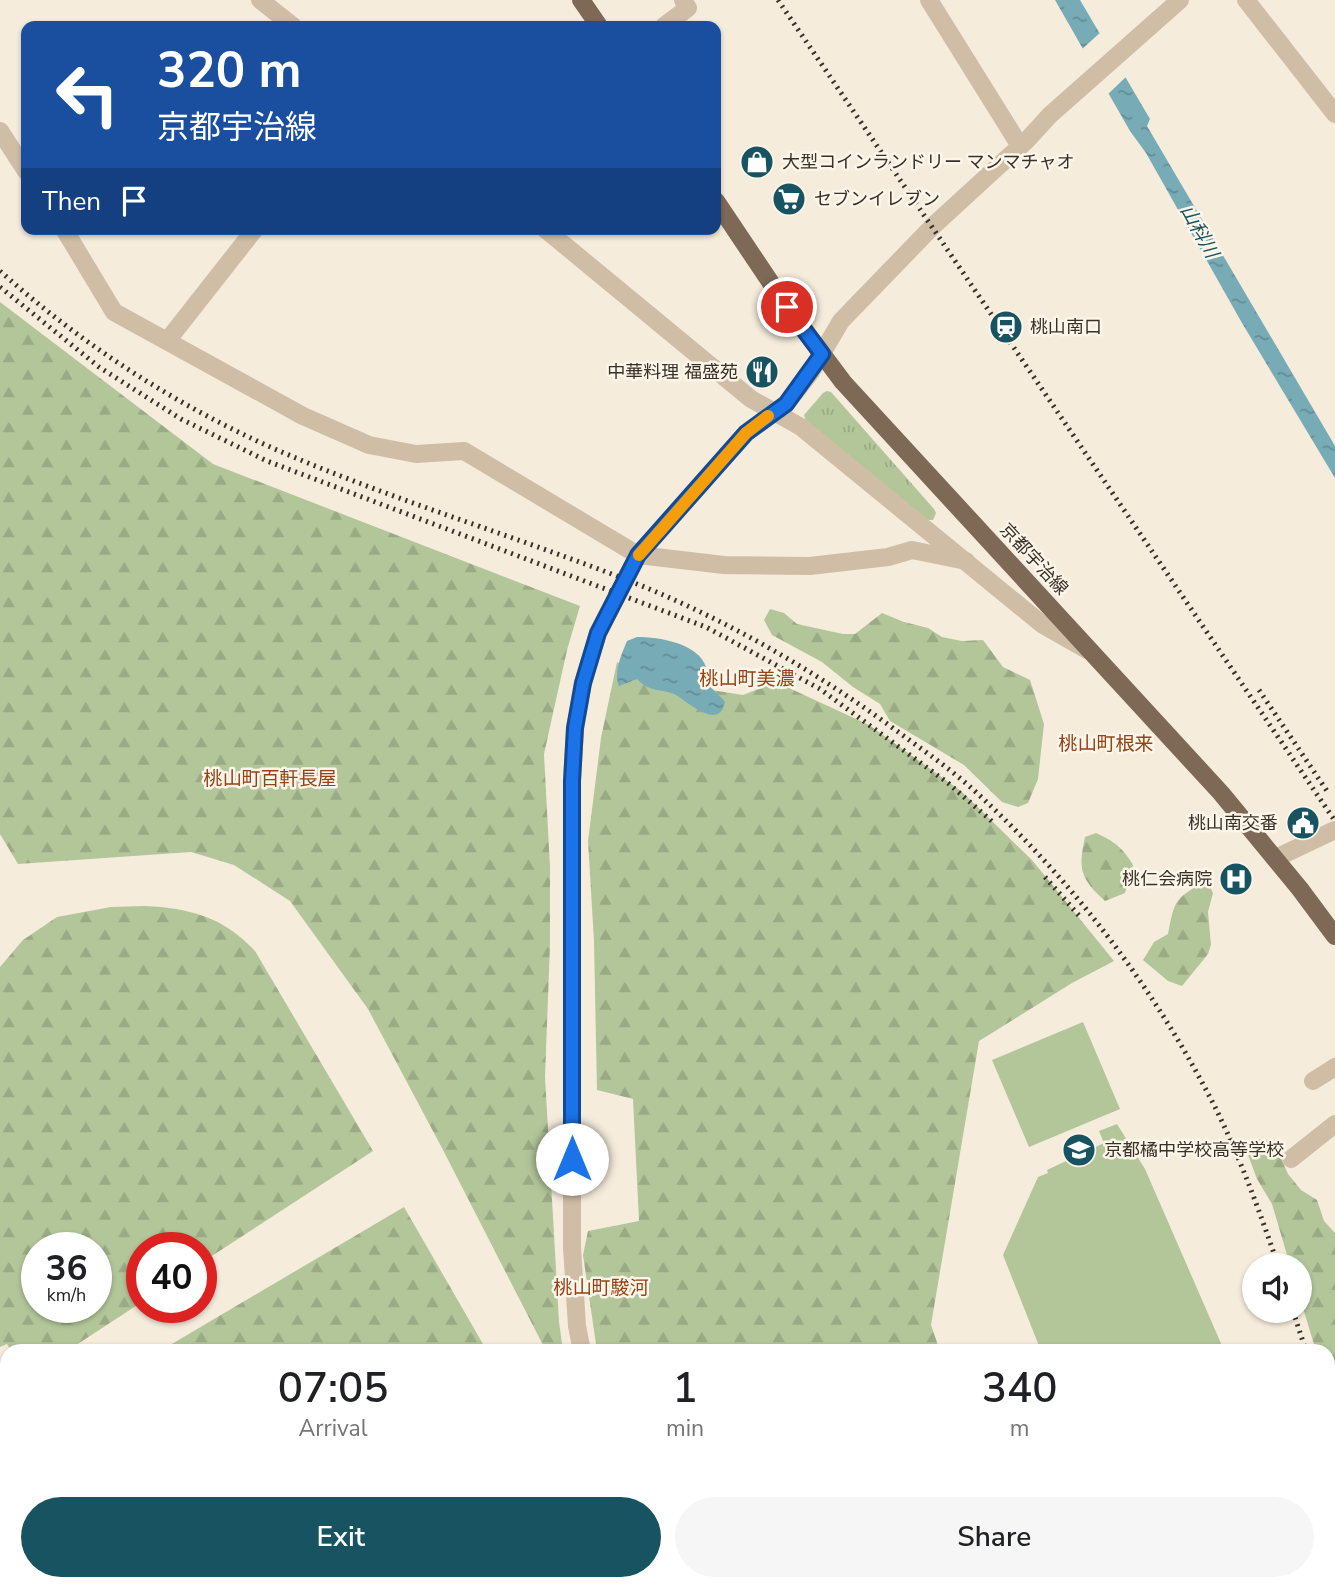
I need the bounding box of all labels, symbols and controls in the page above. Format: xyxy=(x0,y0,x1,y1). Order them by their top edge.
text: 320 m xyxy=(157,37,301,104)
icon: left xyxy=(42,49,133,140)
text: 京都宇治線 xyxy=(157,106,317,149)
shop icon: 大型コインランドリー マンマチャオ xyxy=(738,143,776,181)
place label: 大型コインランドリー マンマチャオ xyxy=(782,150,1074,174)
supermarket icon: セブンイレブン xyxy=(770,180,808,218)
icon: arrive xyxy=(115,182,153,220)
text: Then xyxy=(42,184,101,219)
place label: セブンイレブン xyxy=(814,187,940,211)
water label: 山科川 xyxy=(1174,200,1225,264)
pin xyxy=(757,277,817,337)
icon: arrive xyxy=(768,288,806,326)
station icon: 桃山南口 xyxy=(987,308,1025,346)
place label: 桃山南口 xyxy=(1030,315,1102,339)
restaurant icon: 中華料理 福盛苑 xyxy=(743,353,781,391)
place label: 中華料理 福盛苑 xyxy=(607,360,738,384)
street label: 京都宇治線 xyxy=(995,518,1073,600)
district label: 桃山町美濃 xyxy=(699,666,795,692)
district label: 桃山町根来 xyxy=(1058,731,1154,757)
district label: 桃山町百軒長屋 xyxy=(203,766,337,792)
public building icon: 桃山南交番 xyxy=(1284,804,1322,842)
place label: 桃山南交番 xyxy=(1188,811,1278,835)
hospital icon: 桃仁会病院 xyxy=(1217,860,1255,898)
place label: 桃仁会病院 xyxy=(1122,867,1212,891)
position arrow xyxy=(535,1122,609,1196)
school or university icon: 京都橘中学校高等学校 xyxy=(1060,1131,1098,1169)
place label: 京都橘中学校高等学校 xyxy=(1104,1138,1284,1162)
speed limit sign: 40 xyxy=(126,1232,217,1323)
text: 36 xyxy=(45,1245,88,1292)
map controls xyxy=(1242,1253,1312,1323)
button: sound xyxy=(1242,1253,1312,1323)
district label: 桃山町駿河 xyxy=(553,1275,649,1301)
text: km/h xyxy=(47,1283,86,1307)
text: 07:05 xyxy=(278,1360,388,1417)
text: 1 xyxy=(672,1360,698,1417)
text: 340 xyxy=(982,1360,1057,1417)
text: Arrival xyxy=(298,1413,368,1444)
text: min xyxy=(666,1413,704,1444)
text: m xyxy=(1010,1413,1029,1444)
button: Exit xyxy=(21,1497,661,1577)
button: Share xyxy=(675,1497,1314,1577)

